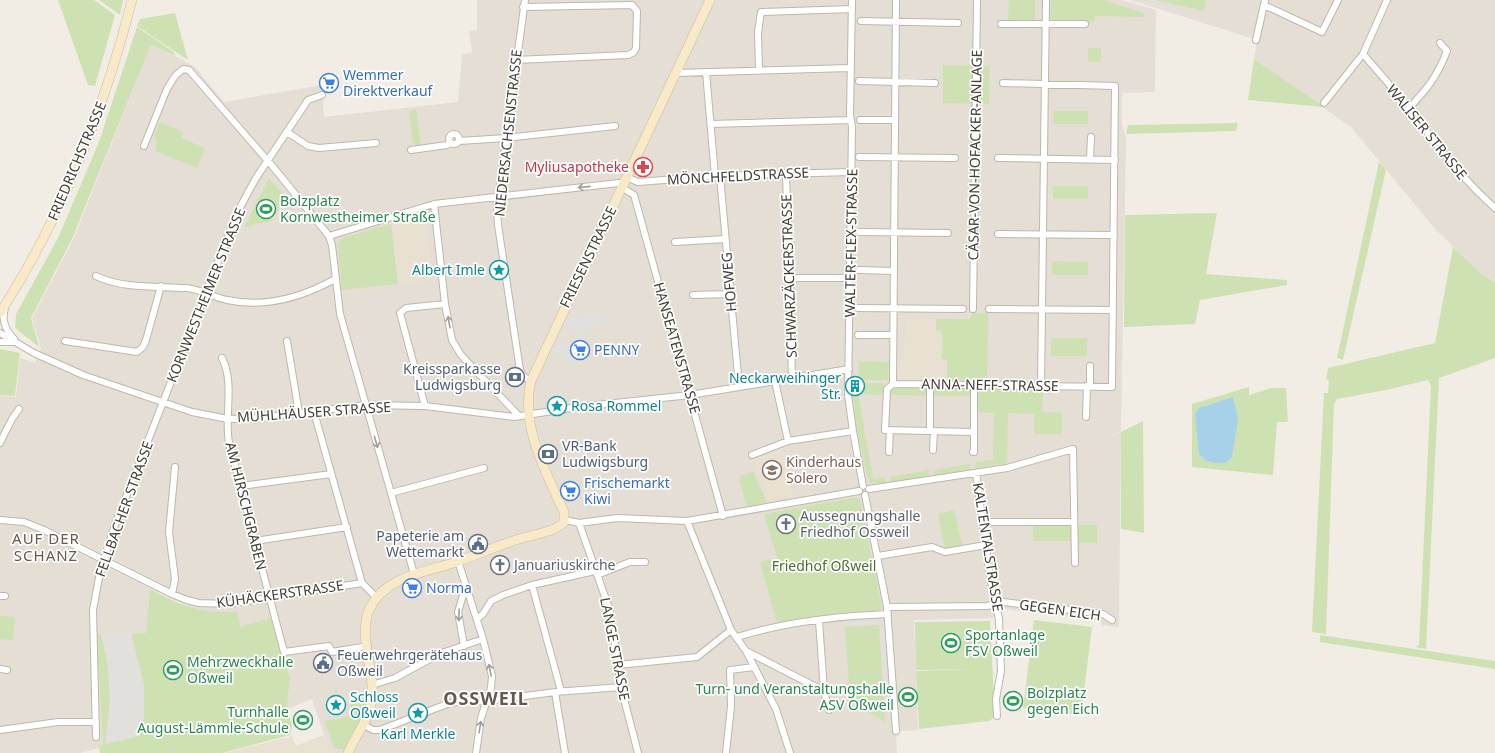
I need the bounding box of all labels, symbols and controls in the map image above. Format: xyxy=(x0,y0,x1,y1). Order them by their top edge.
street label: NIEDERSACHSENSTRASSE xyxy=(489,48,526,217)
street label: CÄSAR-VON-HOFACKER-ANLAGE xyxy=(963,49,986,261)
place label: Wemmer Direktverkauf xyxy=(343,65,434,100)
supermarket icon: Wemmer Direktverkauf xyxy=(318,72,340,94)
street label: WALISER STRASSE xyxy=(1383,80,1472,183)
street label: FRIEDRICHSTRASSE xyxy=(43,98,110,223)
pharmacy icon: Myliusapotheke xyxy=(632,156,654,178)
place label: Myliusapotheke xyxy=(525,157,629,176)
street label: MÖNCHFELDSTRASSE xyxy=(666,162,810,189)
street label: WALTER-FLEX-STRASSE xyxy=(840,169,861,317)
one-way arrow xyxy=(578,183,591,191)
place label: Bolzplatz Kornwestheimer Straße xyxy=(280,191,436,226)
street label: SCHWARZÄCKERSTRASSE xyxy=(776,194,801,358)
sports icon: Bolzplatz Kornwestheimer Straße xyxy=(255,198,277,220)
street label: FRIESENSTRASSE xyxy=(555,203,620,311)
street label: KORNWESTHEIMER STRASSE xyxy=(162,205,249,385)
street label: HOFWEG xyxy=(716,252,741,313)
place icon: Albert Imle xyxy=(488,259,510,281)
place label: Albert Imle xyxy=(412,260,485,279)
street label: HANSEATENSTRASSE xyxy=(650,280,705,416)
one-way arrow xyxy=(444,316,452,329)
supermarket icon: PENNY xyxy=(569,339,591,361)
place label: PENNY xyxy=(594,340,640,359)
place label: Kreissparkasse Ludwigsburg xyxy=(403,359,501,394)
bank icon: Kreissparkasse Ludwigsburg xyxy=(504,366,526,388)
place label: Neckarweihinger Str. xyxy=(729,368,841,403)
street label: ANNA-NEFF-STRASSE xyxy=(921,374,1059,395)
building icon: Neckarweihinger Str. xyxy=(844,375,866,397)
place icon: Rosa Rommel xyxy=(546,395,568,417)
place label: Rosa Rommel xyxy=(571,396,661,415)
street label: MÜHLHÄUSER STRASSE xyxy=(236,397,392,426)
one-way arrow xyxy=(373,436,381,449)
place label: VR-Bank Ludwigsburg xyxy=(562,436,648,471)
street label: FELLBACHER STRASSE xyxy=(90,438,157,579)
street label: AM HIRSCHGRABEN xyxy=(221,440,272,572)
bank icon: VR-Bank Ludwigsburg xyxy=(537,443,559,465)
place label: Kinderhaus Solero xyxy=(786,452,861,487)
school or university icon: Kinderhaus Solero xyxy=(761,459,783,481)
place label: Frischemarkt Kiwi xyxy=(584,473,670,508)
supermarket icon: Frischemarkt Kiwi xyxy=(559,480,581,502)
street label: KALTENTALSTRASSE xyxy=(969,481,1008,613)
place label: Aussegnungshalle Friedhof Ossweil xyxy=(800,506,921,541)
church icon: Aussegnungshalle Friedhof Ossweil xyxy=(775,513,797,535)
place label: Papeterie am Wettemarkt xyxy=(376,526,464,561)
district label: AUF DER SCHANZ xyxy=(12,528,80,565)
public building icon: Papeterie am Wettemarkt xyxy=(467,533,489,555)
church icon: Januariuskirche xyxy=(489,554,511,576)
place label: Januariuskirche xyxy=(512,555,616,574)
park label: Friedhof Oßweil xyxy=(772,556,876,575)
street label: KÜHÄCKERSTRASSE xyxy=(215,575,345,612)
supermarket icon: Norma xyxy=(401,577,423,599)
place label: Norma xyxy=(426,578,472,597)
street label: GEGEN EICH xyxy=(1018,594,1102,625)
street label: LANGE STRASSE xyxy=(596,596,635,702)
one-way arrow xyxy=(455,608,463,621)
place label: Sportanlage FSV Oßweil xyxy=(965,625,1045,660)
sports icon: Sportanlage FSV Oßweil xyxy=(940,632,962,654)
place label: Feuerwehrgerätehaus Oßweil xyxy=(337,645,483,680)
place label: Mehrzweckhalle Oßweil xyxy=(187,652,293,687)
public building icon: Feuerwehrgerätehaus Oßweil xyxy=(312,652,334,674)
sports icon: Mehrzweckhalle Oßweil xyxy=(162,659,184,681)
one-way arrow xyxy=(486,664,494,677)
place label: Turn- und Veranstaltungshalle ASV Oßweil xyxy=(696,679,894,714)
place label: Bolzplatz gegen Eich xyxy=(1027,683,1099,718)
district label: OSSWEIL xyxy=(443,686,529,710)
sports icon: Turn- und Veranstaltungshalle ASV Oßweil xyxy=(897,686,919,708)
place label: Schloss Oßweil xyxy=(350,687,399,722)
sports icon: Bolzplatz gegen Eich xyxy=(1002,690,1024,712)
place icon: Schloss Oßweil xyxy=(325,694,347,716)
place label: Turnhalle August-Lämmle-Schule xyxy=(137,702,289,737)
place icon: Karl Merkle xyxy=(407,702,429,724)
sports icon: Turnhalle August-Lämmle-Schule xyxy=(292,709,314,731)
one-way arrow xyxy=(476,720,484,733)
place label: Karl Merkle xyxy=(381,724,456,743)

